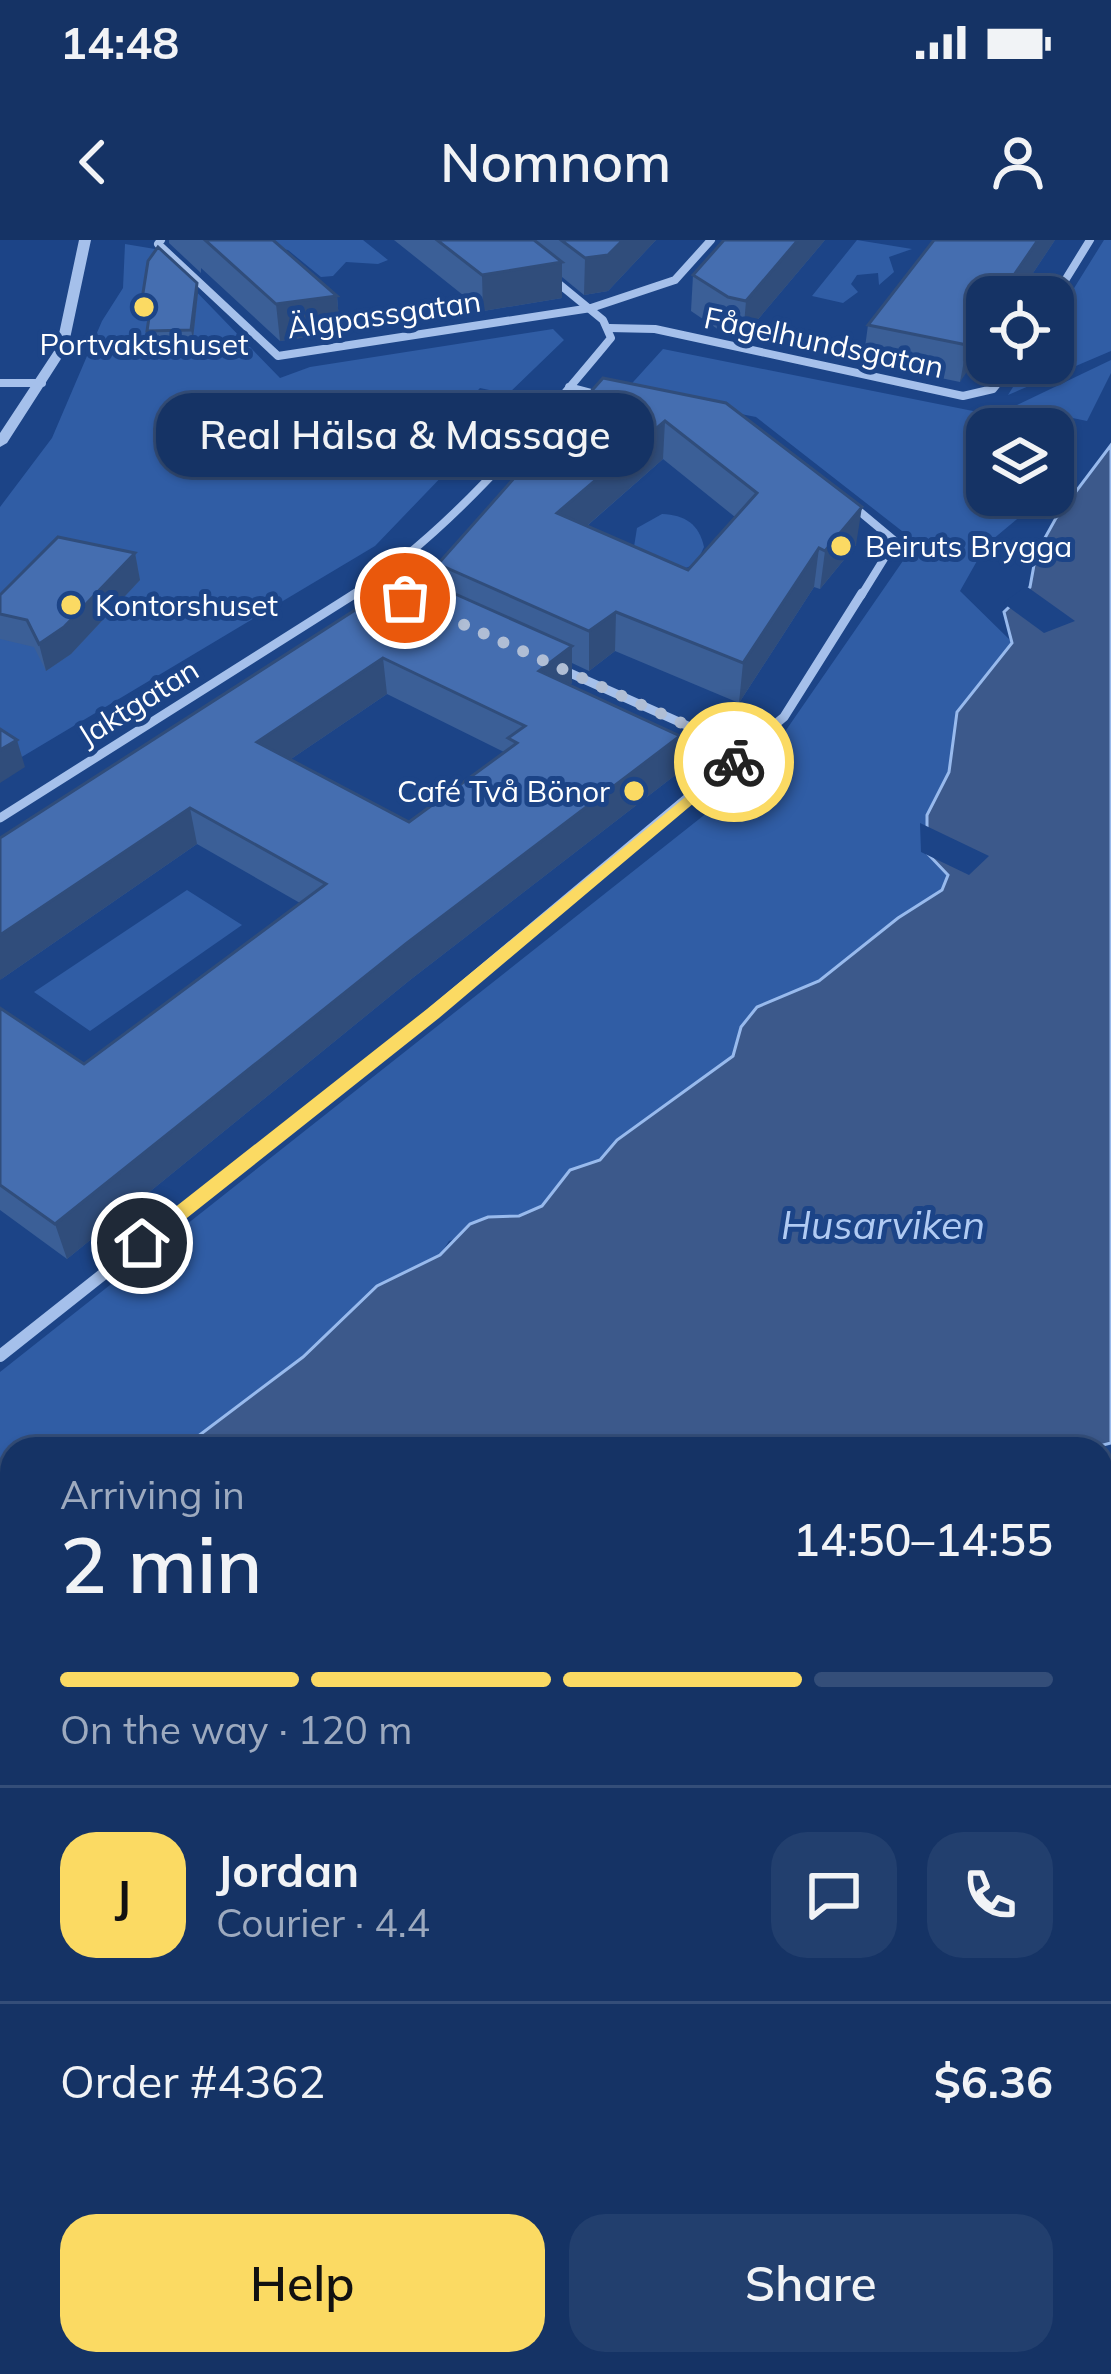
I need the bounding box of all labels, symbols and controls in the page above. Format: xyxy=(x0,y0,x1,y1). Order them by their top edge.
text: 14:48 xyxy=(60,14,179,70)
text: Nomnom xyxy=(440,128,671,196)
icon: back xyxy=(60,129,126,195)
icon: person xyxy=(985,129,1051,195)
map controls xyxy=(966,276,1074,516)
button: locate xyxy=(966,276,1074,384)
street label: Älgpassgatan xyxy=(285,282,483,346)
marker: Portvaktshuset xyxy=(131,294,157,320)
street label: Fågelhundsgatan xyxy=(701,298,947,386)
place label: Portvaktshuset xyxy=(39,325,249,363)
callout: Real Hälsa & Massage xyxy=(156,394,654,478)
button: layers xyxy=(966,408,1074,516)
text: Real Hälsa & Massage xyxy=(199,410,611,459)
place label: Beiruts Brygga xyxy=(865,527,1072,565)
marker: Beiruts Brygga xyxy=(828,533,854,559)
pin xyxy=(354,547,456,649)
icon: bag xyxy=(372,565,438,631)
place label: Kontorshuset xyxy=(95,586,278,624)
marker: Kontorshuset xyxy=(58,592,84,618)
street label: Jaktgatan xyxy=(70,650,206,754)
courier xyxy=(674,702,794,822)
icon: bike xyxy=(701,729,767,795)
place label: Café Två Bönor xyxy=(397,772,610,810)
marker: Café Två Bönor xyxy=(621,778,647,804)
pin xyxy=(91,1192,193,1294)
water label: Husarviken xyxy=(781,1200,985,1249)
icon: home xyxy=(109,1210,175,1276)
text: Arriving in xyxy=(60,1470,245,1519)
text: 14:50–14:55 xyxy=(793,1511,1053,1567)
text: 2 min xyxy=(60,1515,263,1613)
text: On the way · 120 m xyxy=(60,1705,412,1754)
button: chat xyxy=(771,1832,897,1958)
button: phone xyxy=(927,1832,1053,1958)
text: Jordan xyxy=(216,1842,359,1898)
text: J xyxy=(115,1867,131,1923)
text: Courier · 4.4 xyxy=(216,1898,430,1947)
text: Order #4362 xyxy=(60,2053,325,2109)
text: $6.36 xyxy=(934,2053,1053,2109)
button: Help xyxy=(60,2214,545,2352)
button: Share xyxy=(569,2214,1053,2352)

